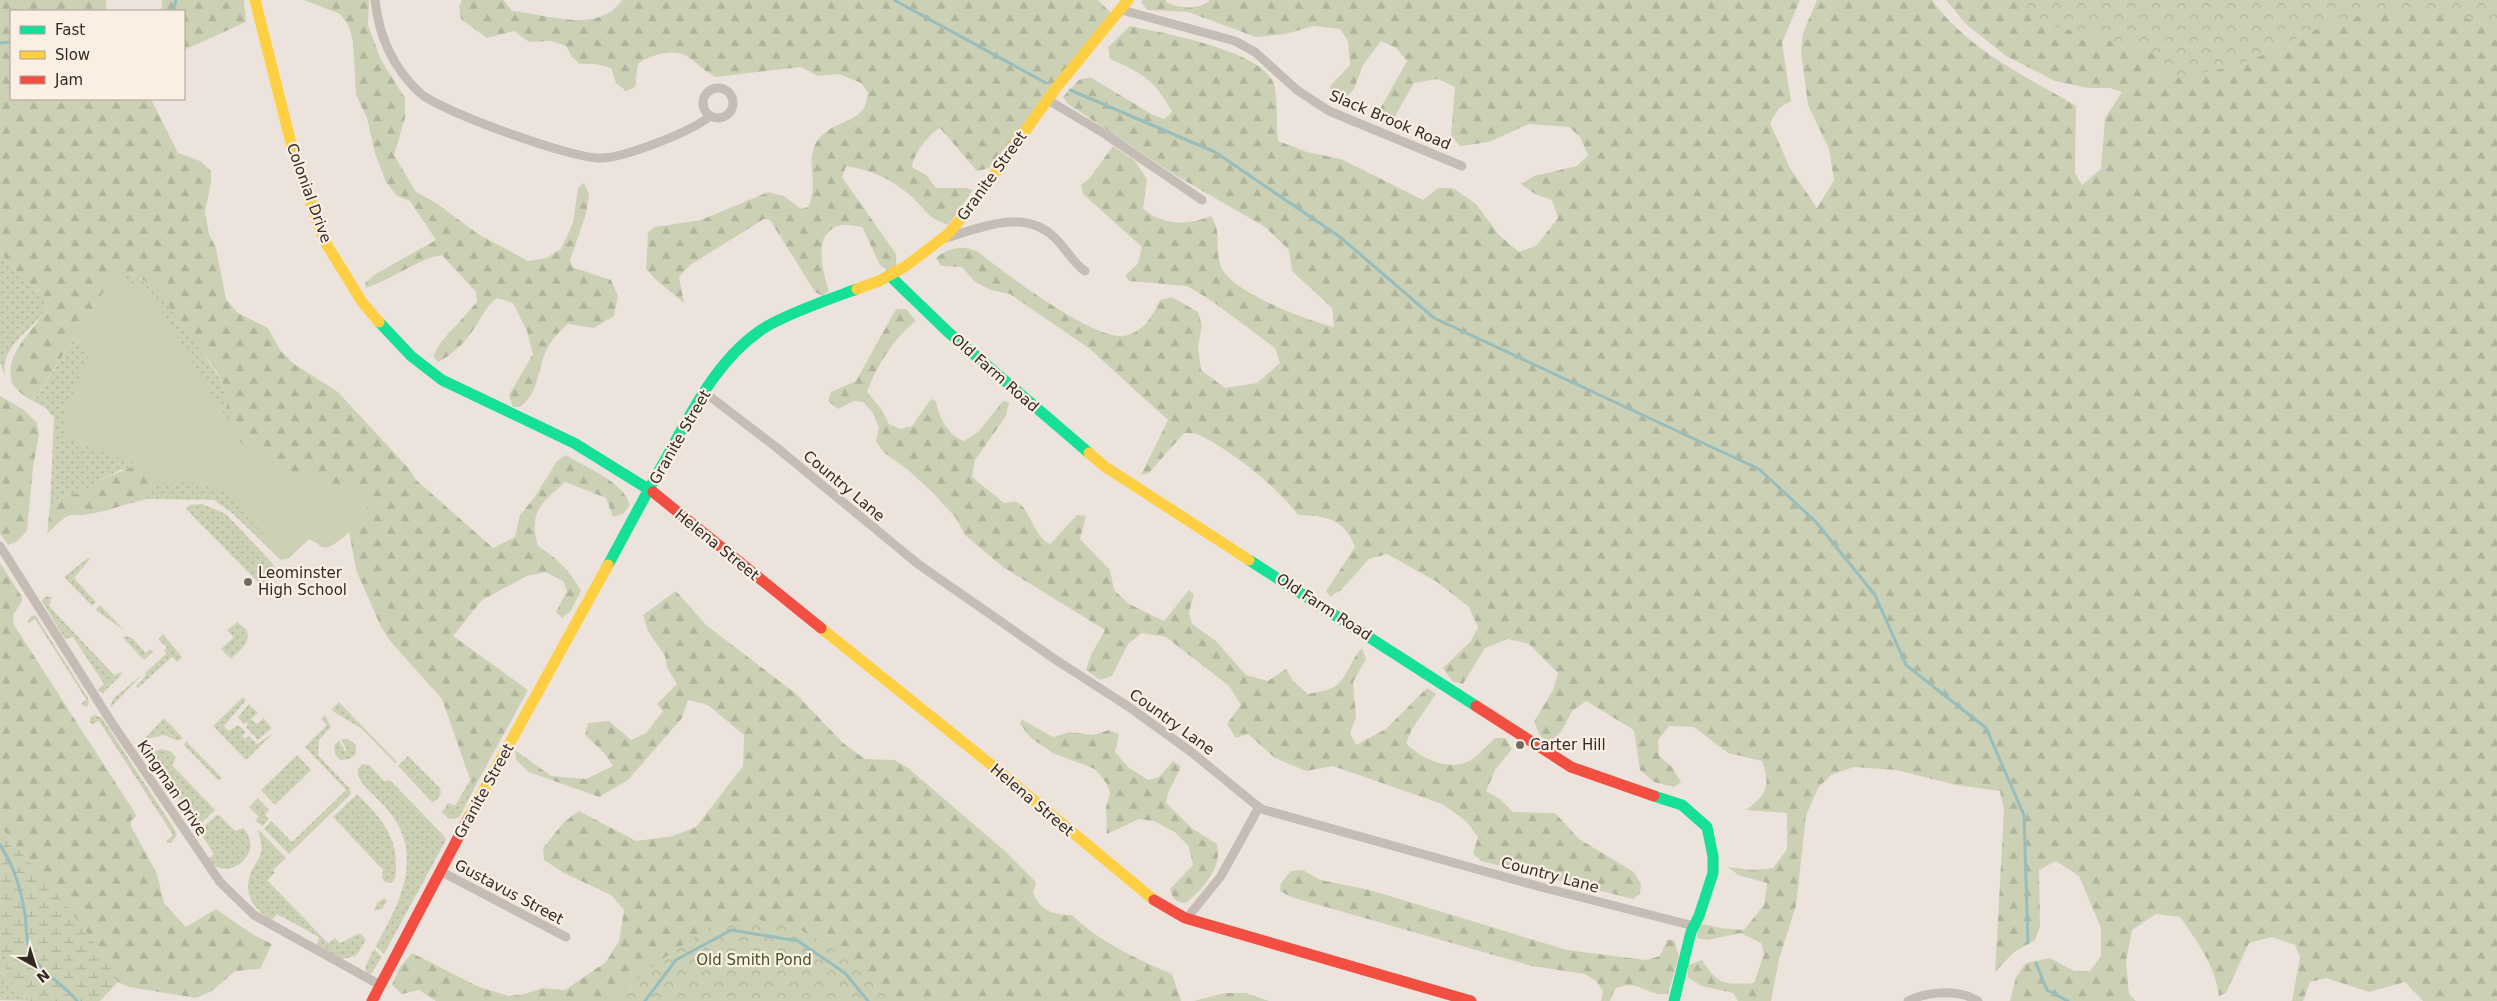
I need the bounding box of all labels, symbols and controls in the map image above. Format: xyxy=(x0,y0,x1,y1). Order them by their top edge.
legend xyxy=(10,10,185,100)
text: Fast xyxy=(55,21,85,39)
text: Slow xyxy=(55,46,90,64)
text: Jam xyxy=(54,71,83,89)
street label: Slack Brook Road xyxy=(1327,86,1453,154)
street label: Granite Street xyxy=(954,128,1031,224)
street label: Colonial Drive xyxy=(283,141,335,245)
street label: Old Farm Road xyxy=(948,330,1042,416)
street label: Granite Street xyxy=(646,386,714,487)
street label: Country Lane xyxy=(800,447,888,525)
street label: Helena Street xyxy=(671,506,763,584)
place label: Leominster High School xyxy=(258,564,347,599)
street label: Old Farm Road xyxy=(1273,570,1375,644)
marker: Leominster High School xyxy=(242,576,254,588)
street label: Country Lane xyxy=(1126,685,1218,759)
place label: Carter Hill xyxy=(1530,736,1606,754)
street label: Kingman Drive xyxy=(133,737,211,839)
marker: Carter Hill xyxy=(1514,739,1526,751)
street label: Granite Street xyxy=(450,740,518,842)
street label: Helena Street xyxy=(987,760,1077,840)
street label: Country Lane xyxy=(1499,853,1601,897)
street label: Gustavus Street xyxy=(452,856,567,928)
north arrow xyxy=(10,941,60,991)
park label: Old Smith Pond xyxy=(696,951,812,969)
text: N xyxy=(34,966,53,986)

